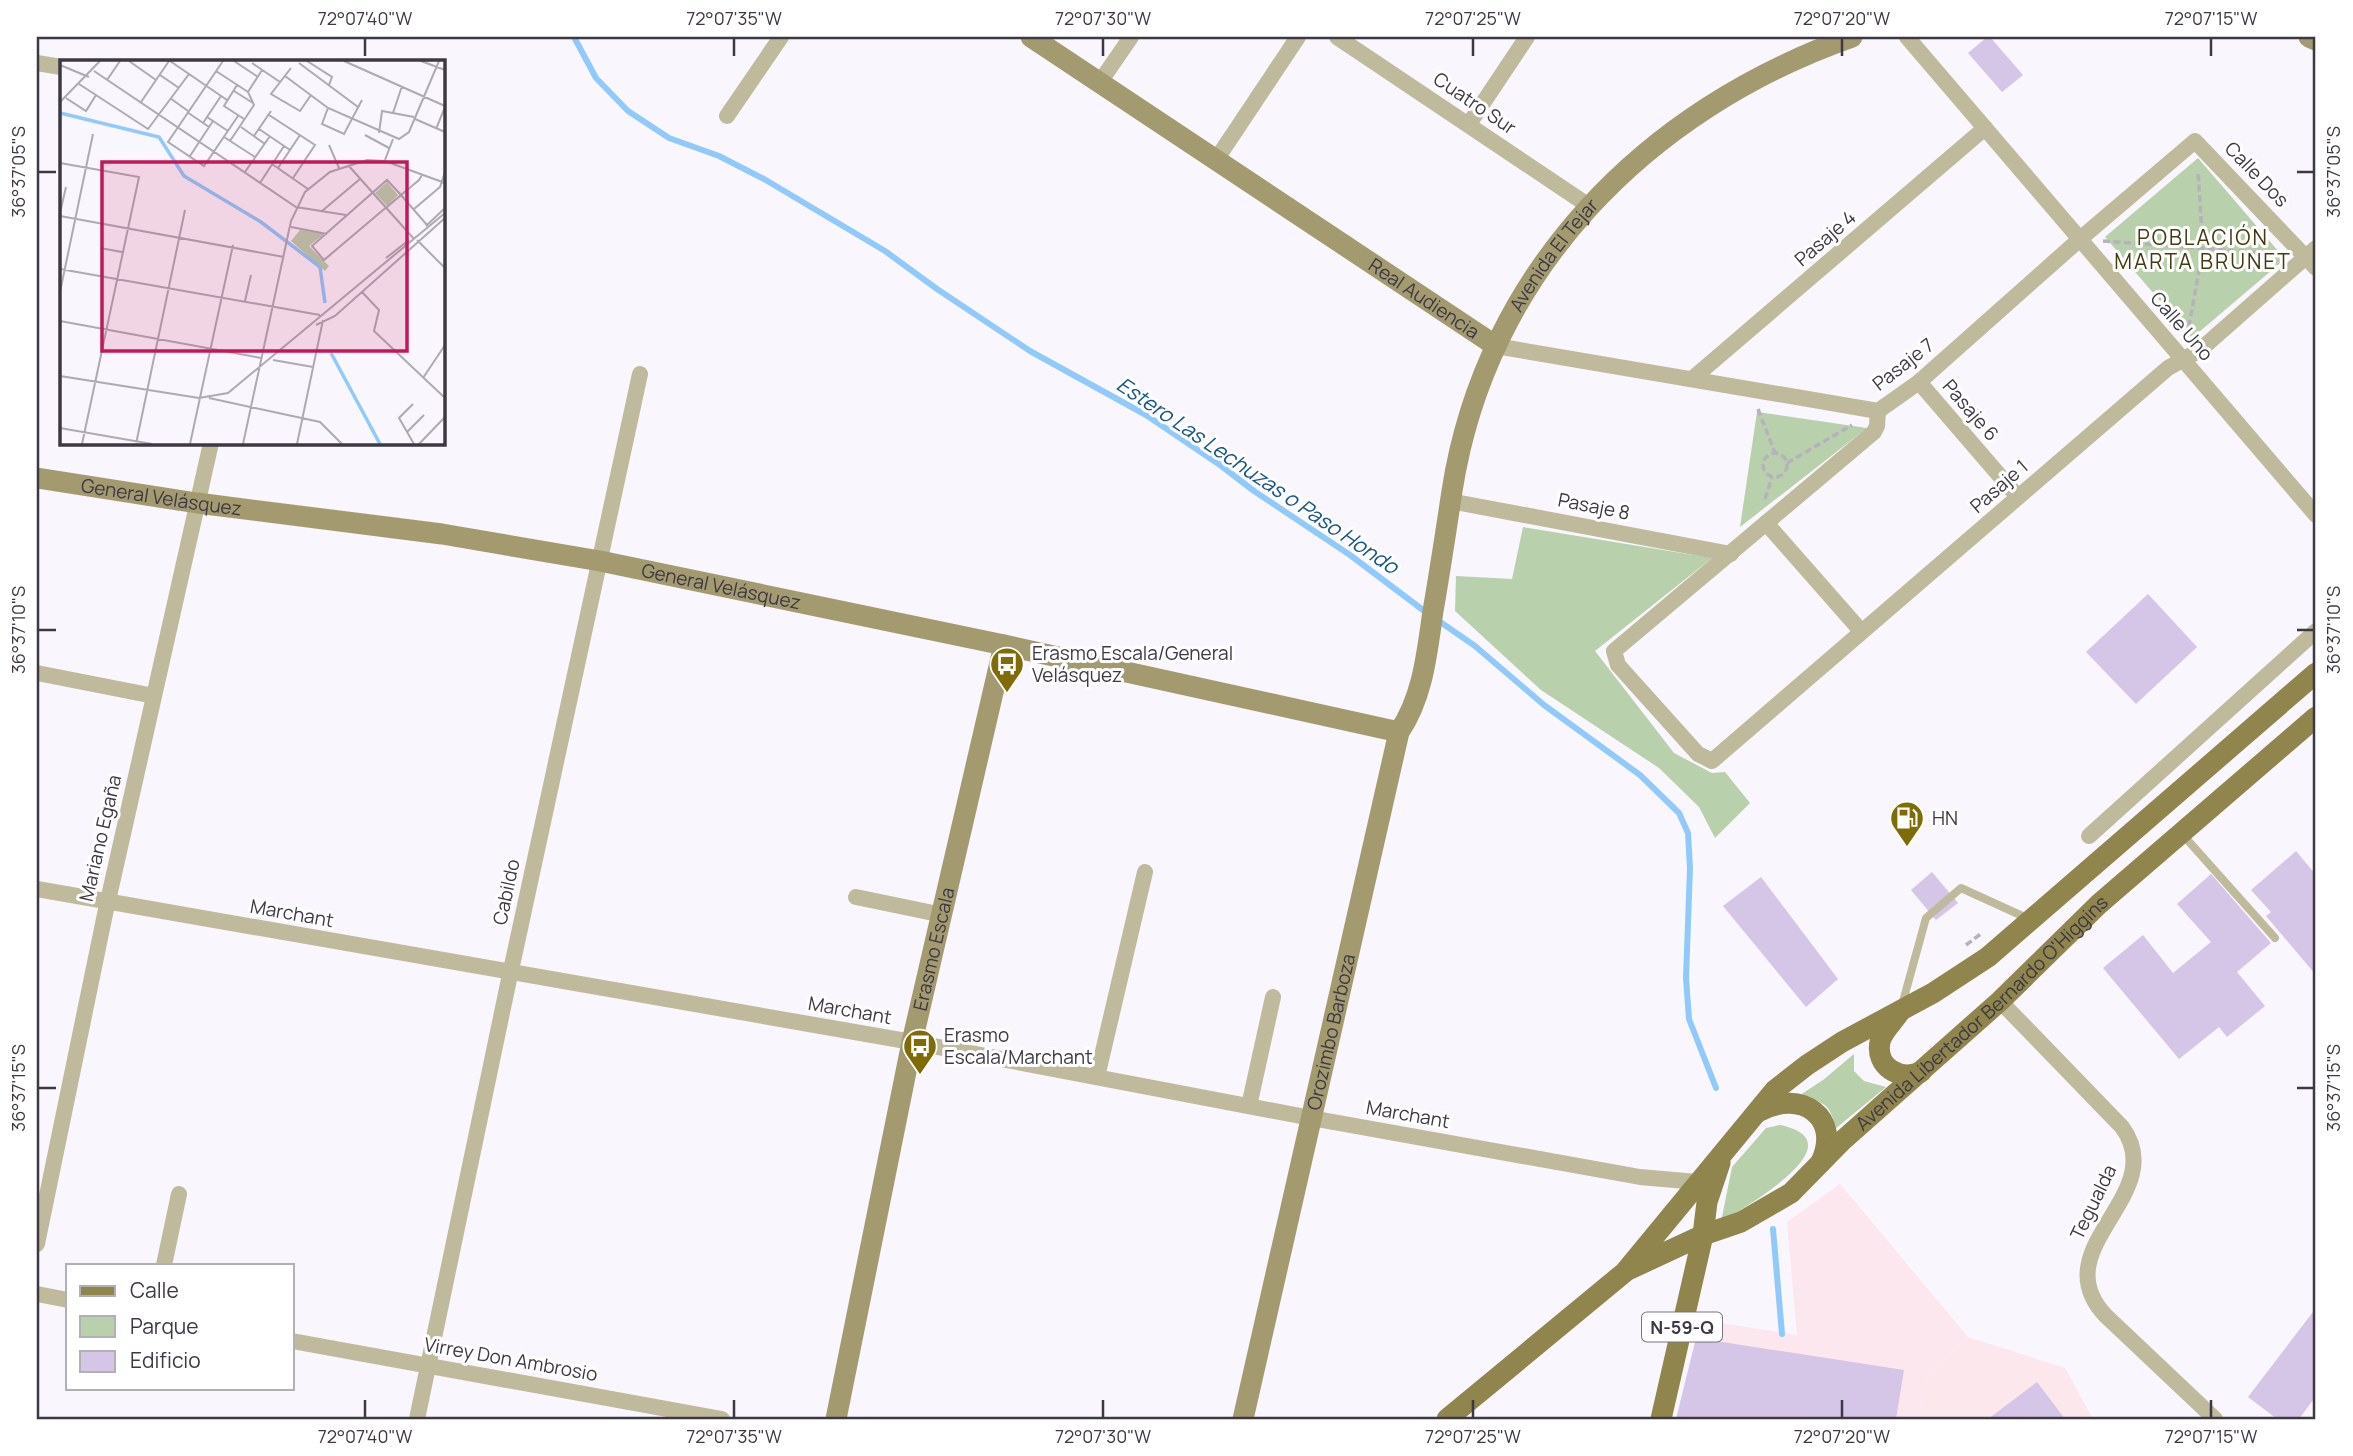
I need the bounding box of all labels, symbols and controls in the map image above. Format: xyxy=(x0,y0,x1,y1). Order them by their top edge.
text: 72°07'40"W xyxy=(318,6,412,30)
text: 72°07'35"W xyxy=(686,6,782,30)
text: 72°07'30"W xyxy=(1055,6,1151,30)
text: 72°07'25"W xyxy=(1425,6,1521,30)
text: 72°07'20"W xyxy=(1794,6,1890,30)
text: 72°07'15"W xyxy=(2165,6,2257,30)
inset map xyxy=(60,60,444,444)
street label: Cuatro Sur xyxy=(1429,66,1522,140)
text: 36°37'05"S xyxy=(6,126,30,218)
text: 36°37'05"S xyxy=(2321,126,2345,218)
street label: Calle Dos xyxy=(2219,136,2295,212)
street label: Avenida El Tejar xyxy=(1503,192,1604,316)
street label: Pasaje 4 xyxy=(1789,204,1861,272)
district label: POBLACIÓN MARTA BRUNET xyxy=(2114,223,2292,275)
street label: Real Audiencia xyxy=(1364,252,1485,344)
street label: Calle Uno xyxy=(2145,286,2219,366)
street label: Pasaje 7 xyxy=(1867,332,1939,396)
water label: Estero Las Lechuzas o Paso Hondo xyxy=(1112,370,1406,581)
street label: Pasaje 6 xyxy=(1937,374,2005,446)
street label: Pasaje 1 xyxy=(1964,453,2034,519)
street label: General Velásquez xyxy=(79,472,243,522)
street label: Pasaje 8 xyxy=(1556,486,1632,526)
street label: General Velásquez xyxy=(639,557,803,615)
text: 36°37'10"S xyxy=(6,586,30,674)
text: 36°37'10"S xyxy=(2321,586,2345,674)
place label: Erasmo Escala/General Velásquez xyxy=(1032,640,1233,688)
bus stop icon: Erasmo Escala/General Velásquez xyxy=(988,645,1026,694)
street label: Mariano Egaña xyxy=(73,772,127,904)
fuel station icon: HN xyxy=(1888,799,1926,848)
place label: HN xyxy=(1932,805,1958,831)
street label: Cabildo xyxy=(486,857,526,927)
street label: Erasmo Escala xyxy=(907,885,960,1013)
street label: Avenida Libertador Bernardo O'Higgins xyxy=(1850,889,2113,1136)
street label: Marchant xyxy=(248,893,336,933)
street label: Orozimbo Barboza xyxy=(1301,951,1361,1112)
street label: Marchant xyxy=(806,990,894,1030)
place label: Erasmo Escala/Marchant xyxy=(944,1022,1093,1070)
bus stop icon: Erasmo Escala/Marchant xyxy=(901,1027,939,1076)
text: 36°37'15"S xyxy=(6,1044,30,1132)
text: 36°37'15"S xyxy=(2321,1044,2345,1132)
street label: Marchant xyxy=(1364,1094,1452,1134)
street label: Tegualda xyxy=(2064,1160,2122,1244)
legend xyxy=(66,1264,294,1390)
text: Calle xyxy=(130,1276,179,1304)
text: Parque xyxy=(130,1312,199,1340)
road number: N-59-Q xyxy=(1642,1312,1722,1342)
street label: Virrey Don Ambrosio xyxy=(422,1331,600,1387)
text: Edificio xyxy=(130,1346,201,1374)
text: 72°07'40"W xyxy=(318,1424,412,1448)
text: 72°07'35"W xyxy=(686,1424,782,1448)
text: 72°07'30"W xyxy=(1055,1424,1151,1448)
text: 72°07'25"W xyxy=(1425,1424,1521,1448)
text: 72°07'20"W xyxy=(1794,1424,1890,1448)
text: 72°07'15"W xyxy=(2165,1424,2257,1448)

